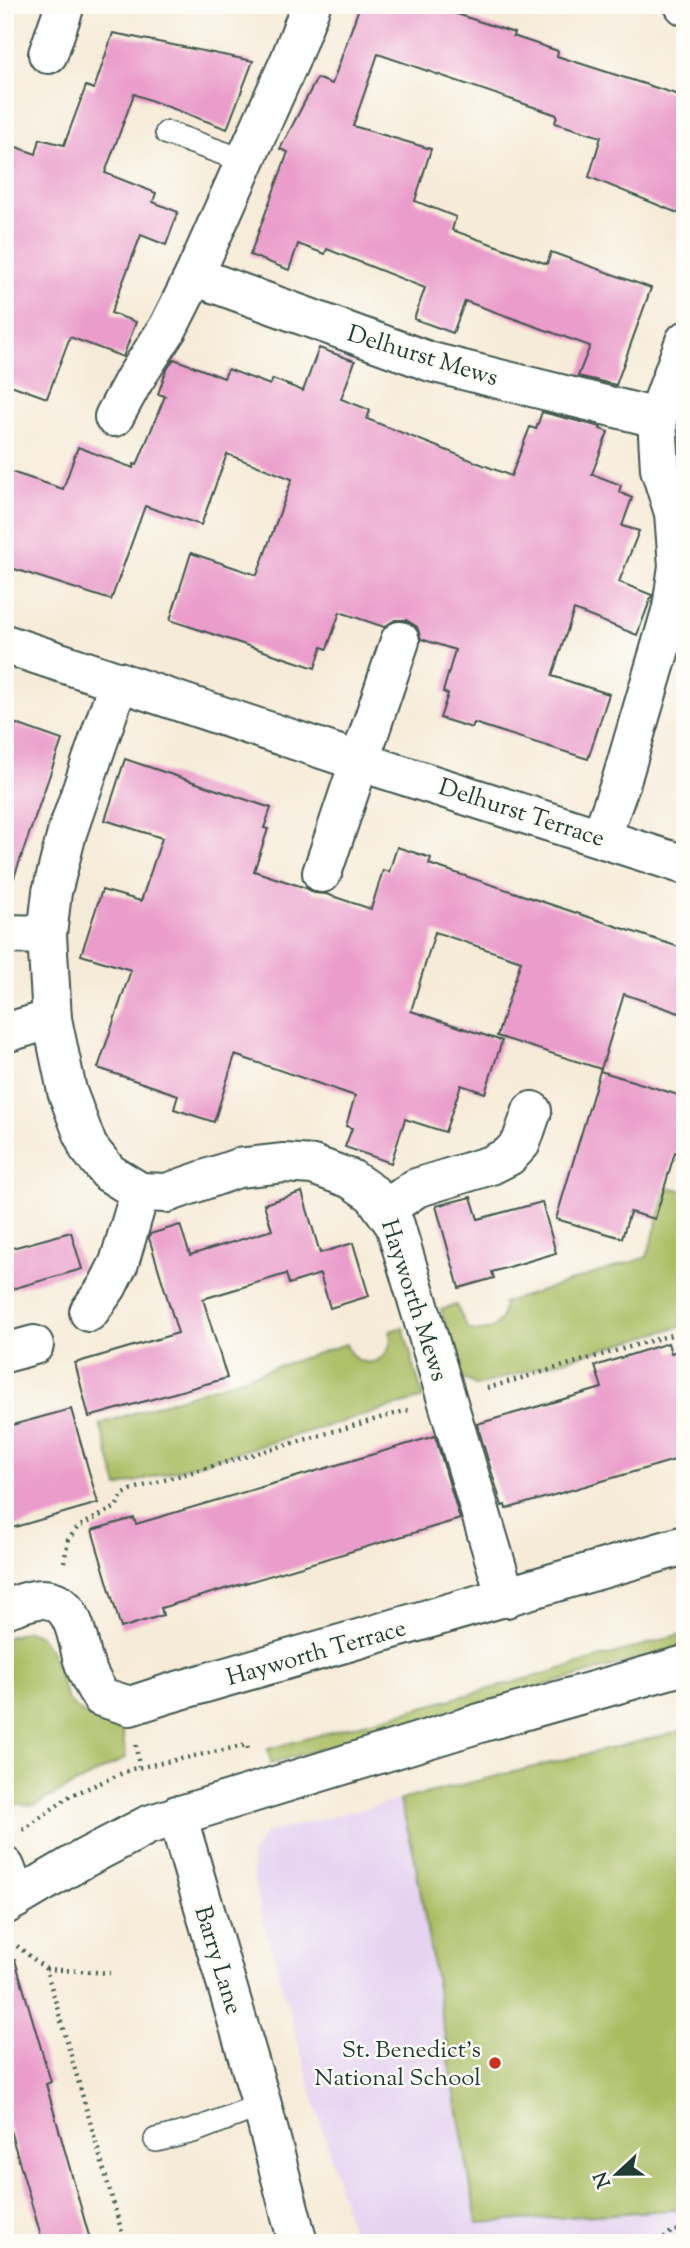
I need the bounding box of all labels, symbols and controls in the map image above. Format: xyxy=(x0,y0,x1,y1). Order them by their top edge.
street label: Delhurst Mews xyxy=(343,318,502,396)
street label: Delhurst Terrace xyxy=(434,771,609,857)
street label: Hayworth Mews xyxy=(371,1215,455,1386)
street label: Hayworth Terrace xyxy=(223,1612,410,1696)
street label: Barry Lane xyxy=(185,1902,250,2019)
place label: St. Benedict's National School xyxy=(314,2034,481,2096)
marker: St. Benedict's National School xyxy=(487,2055,503,2071)
north arrow xyxy=(582,2140,652,2210)
text: N xyxy=(588,2167,619,2192)

